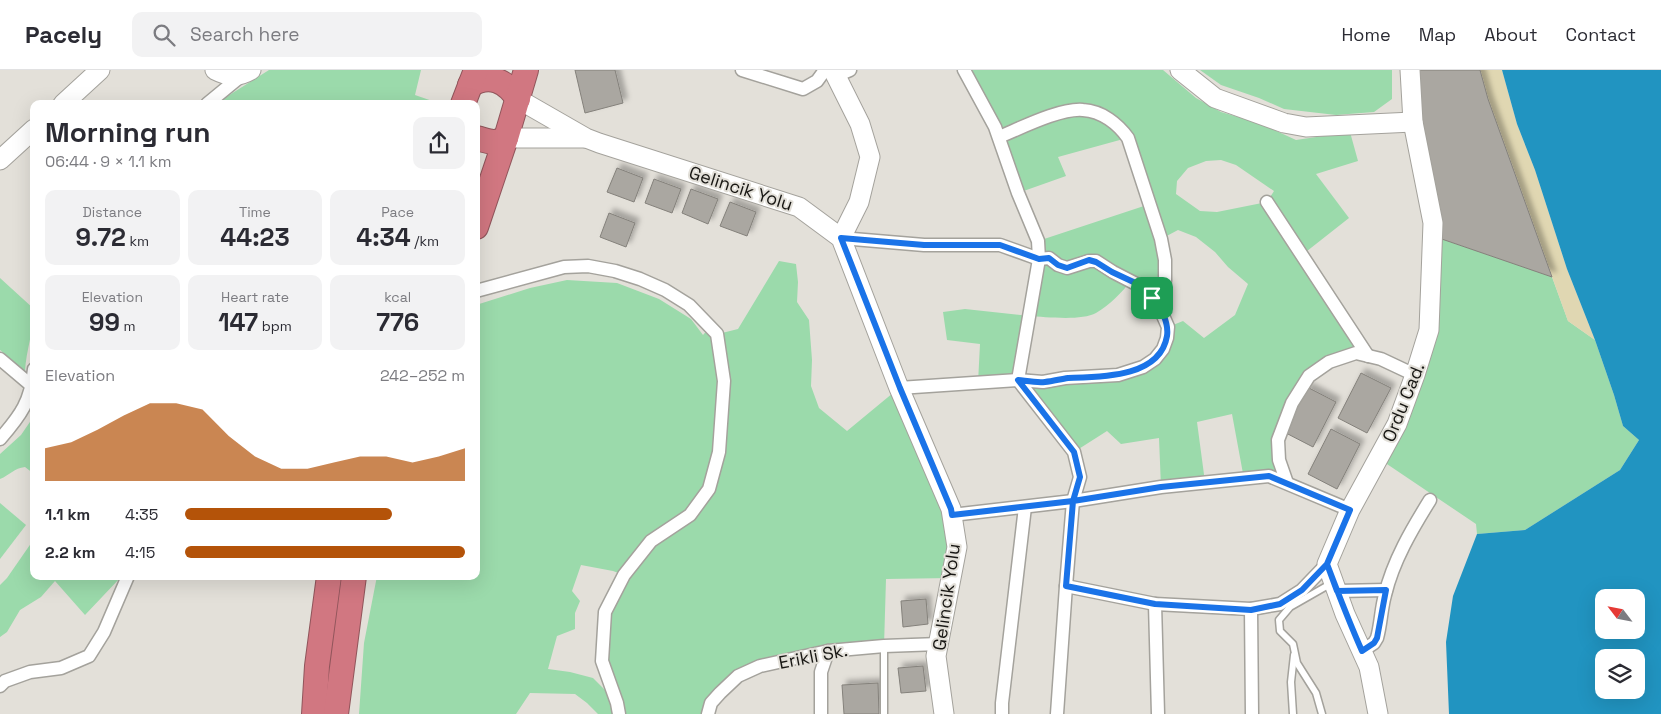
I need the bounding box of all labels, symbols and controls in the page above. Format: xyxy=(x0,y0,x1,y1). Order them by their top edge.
search box xyxy=(132,12,482,57)
text: Pacely xyxy=(25,19,102,50)
icon: search xyxy=(150,21,178,49)
text: Search here xyxy=(190,22,299,47)
text: Home xyxy=(1342,23,1391,46)
text: Map xyxy=(1419,23,1456,46)
text: About xyxy=(1484,23,1538,46)
text: Contact xyxy=(1566,23,1636,46)
text: Morning run xyxy=(45,114,210,150)
button: share xyxy=(413,117,465,169)
text: 06:44 · 9 × 1.1 km xyxy=(45,151,172,172)
street label: Gelincik Yolu xyxy=(686,160,796,216)
text: Distance xyxy=(83,203,142,221)
text: Time xyxy=(239,203,271,221)
text: Pace xyxy=(381,203,414,221)
text: 9.72 xyxy=(76,221,126,253)
text: 44:23 xyxy=(220,221,290,253)
text: 4:34 xyxy=(356,221,411,253)
text: km xyxy=(126,232,149,250)
text: /km xyxy=(411,232,439,250)
pin xyxy=(1131,277,1173,319)
icon: arrive xyxy=(1138,284,1166,312)
text: Elevation xyxy=(82,288,143,306)
text: Heart rate xyxy=(221,288,289,306)
text: kcal xyxy=(384,288,411,306)
text: 99 xyxy=(89,306,120,338)
text: 147 xyxy=(218,306,258,338)
text: 776 xyxy=(376,306,419,338)
text: m xyxy=(120,317,136,335)
text: bpm xyxy=(258,317,292,335)
street label: Ordu Cad. xyxy=(1377,359,1429,445)
text: Elevation xyxy=(45,365,115,386)
text: 242–252 m xyxy=(380,365,465,386)
text: 1.1 km xyxy=(45,504,90,525)
text: 4:35 xyxy=(125,504,158,525)
text: 2.2 km xyxy=(45,542,96,563)
text: 4:15 xyxy=(125,542,155,563)
street label: Gelincik Yolu xyxy=(927,542,965,652)
north arrow xyxy=(1595,589,1645,639)
map controls xyxy=(1595,589,1645,699)
street label: Erikli Sk. xyxy=(777,638,849,674)
button: layers xyxy=(1595,649,1645,699)

